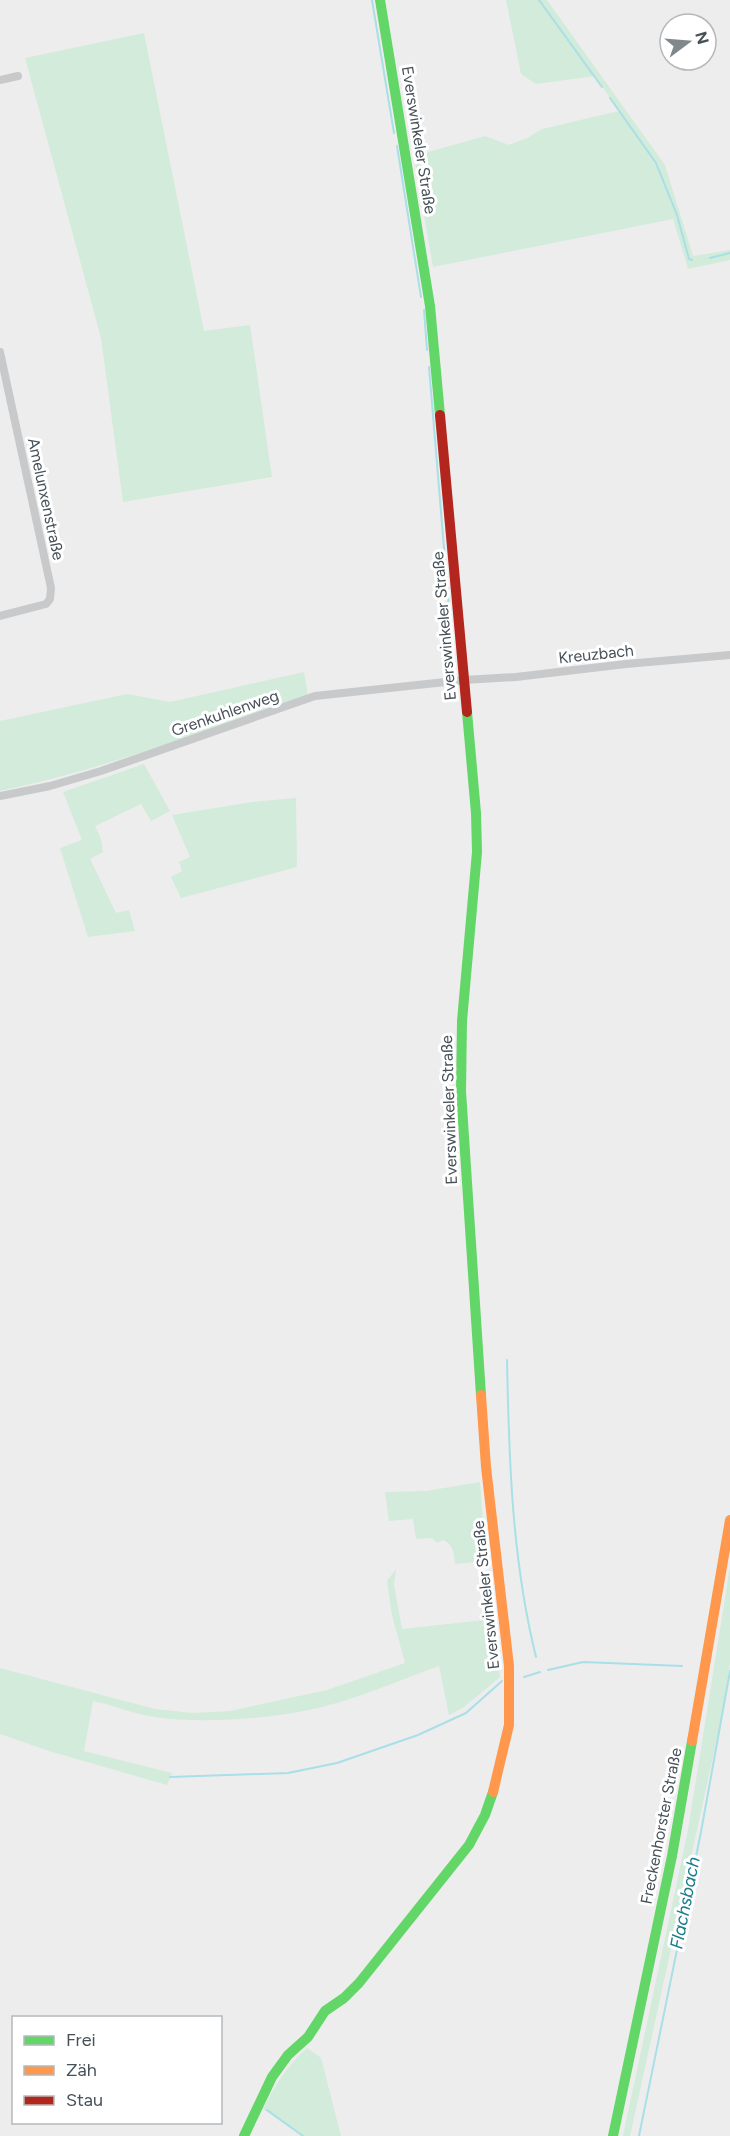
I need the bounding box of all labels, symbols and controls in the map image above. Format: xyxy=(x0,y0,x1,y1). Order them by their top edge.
north arrow xyxy=(658,12,718,72)
text: N xyxy=(691,29,713,47)
street label: Everswinkeler Straße xyxy=(398,65,440,216)
street label: Amelunxenstraße xyxy=(24,436,68,562)
street label: Everswinkeler Straße xyxy=(428,550,460,701)
street label: Kreuzbach xyxy=(557,641,635,667)
street label: Grenkuhlenweg xyxy=(169,686,281,740)
street label: Everswinkeler Straße xyxy=(437,1035,461,1185)
street label: Everswinkeler Straße xyxy=(469,1519,503,1670)
street label: Freckenhorster Straße xyxy=(637,1746,686,1906)
water label: Flachsbach xyxy=(665,1855,705,1951)
legend xyxy=(12,2016,222,2124)
text: Frei xyxy=(66,2029,96,2051)
text: Zäh xyxy=(66,2059,97,2081)
text: Stau xyxy=(66,2089,103,2111)

